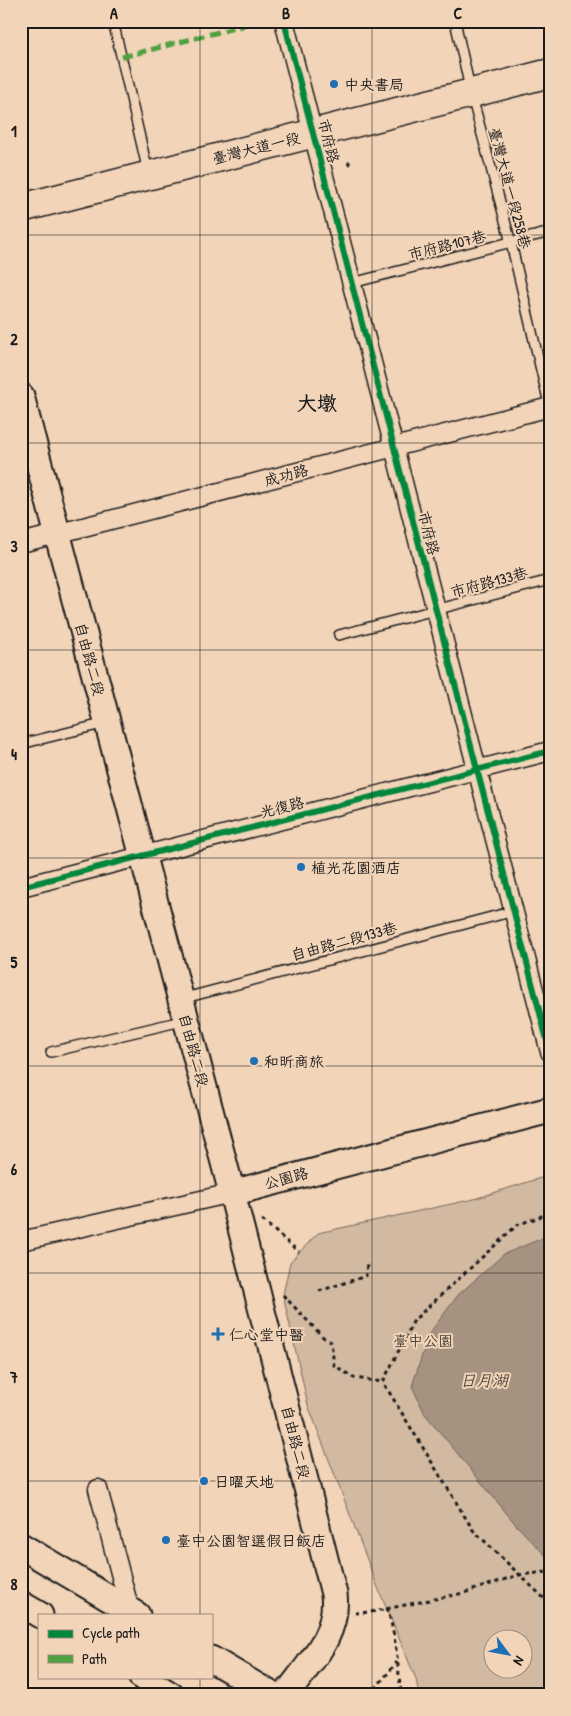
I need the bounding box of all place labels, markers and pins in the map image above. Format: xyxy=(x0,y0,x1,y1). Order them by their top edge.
place label: 中央書局 xyxy=(344,74,404,95)
marker: 中央書局 xyxy=(328,78,340,90)
place label: 植光花園酒店 xyxy=(311,857,401,878)
marker: 植光花園酒店 xyxy=(295,861,307,873)
place label: 和昕商旅 xyxy=(264,1051,324,1072)
marker: 和昕商旅 xyxy=(248,1055,260,1067)
place label: 仁心堂中醫 xyxy=(229,1324,304,1345)
marker: 仁心堂中醫 xyxy=(211,1327,225,1341)
place label: 日曜天地 xyxy=(214,1471,274,1492)
marker: 日曜天地 xyxy=(198,1475,210,1487)
place label: 臺中公園智選假日飯店 xyxy=(176,1530,326,1551)
marker: 臺中公園智選假日飯店 xyxy=(160,1534,172,1546)

